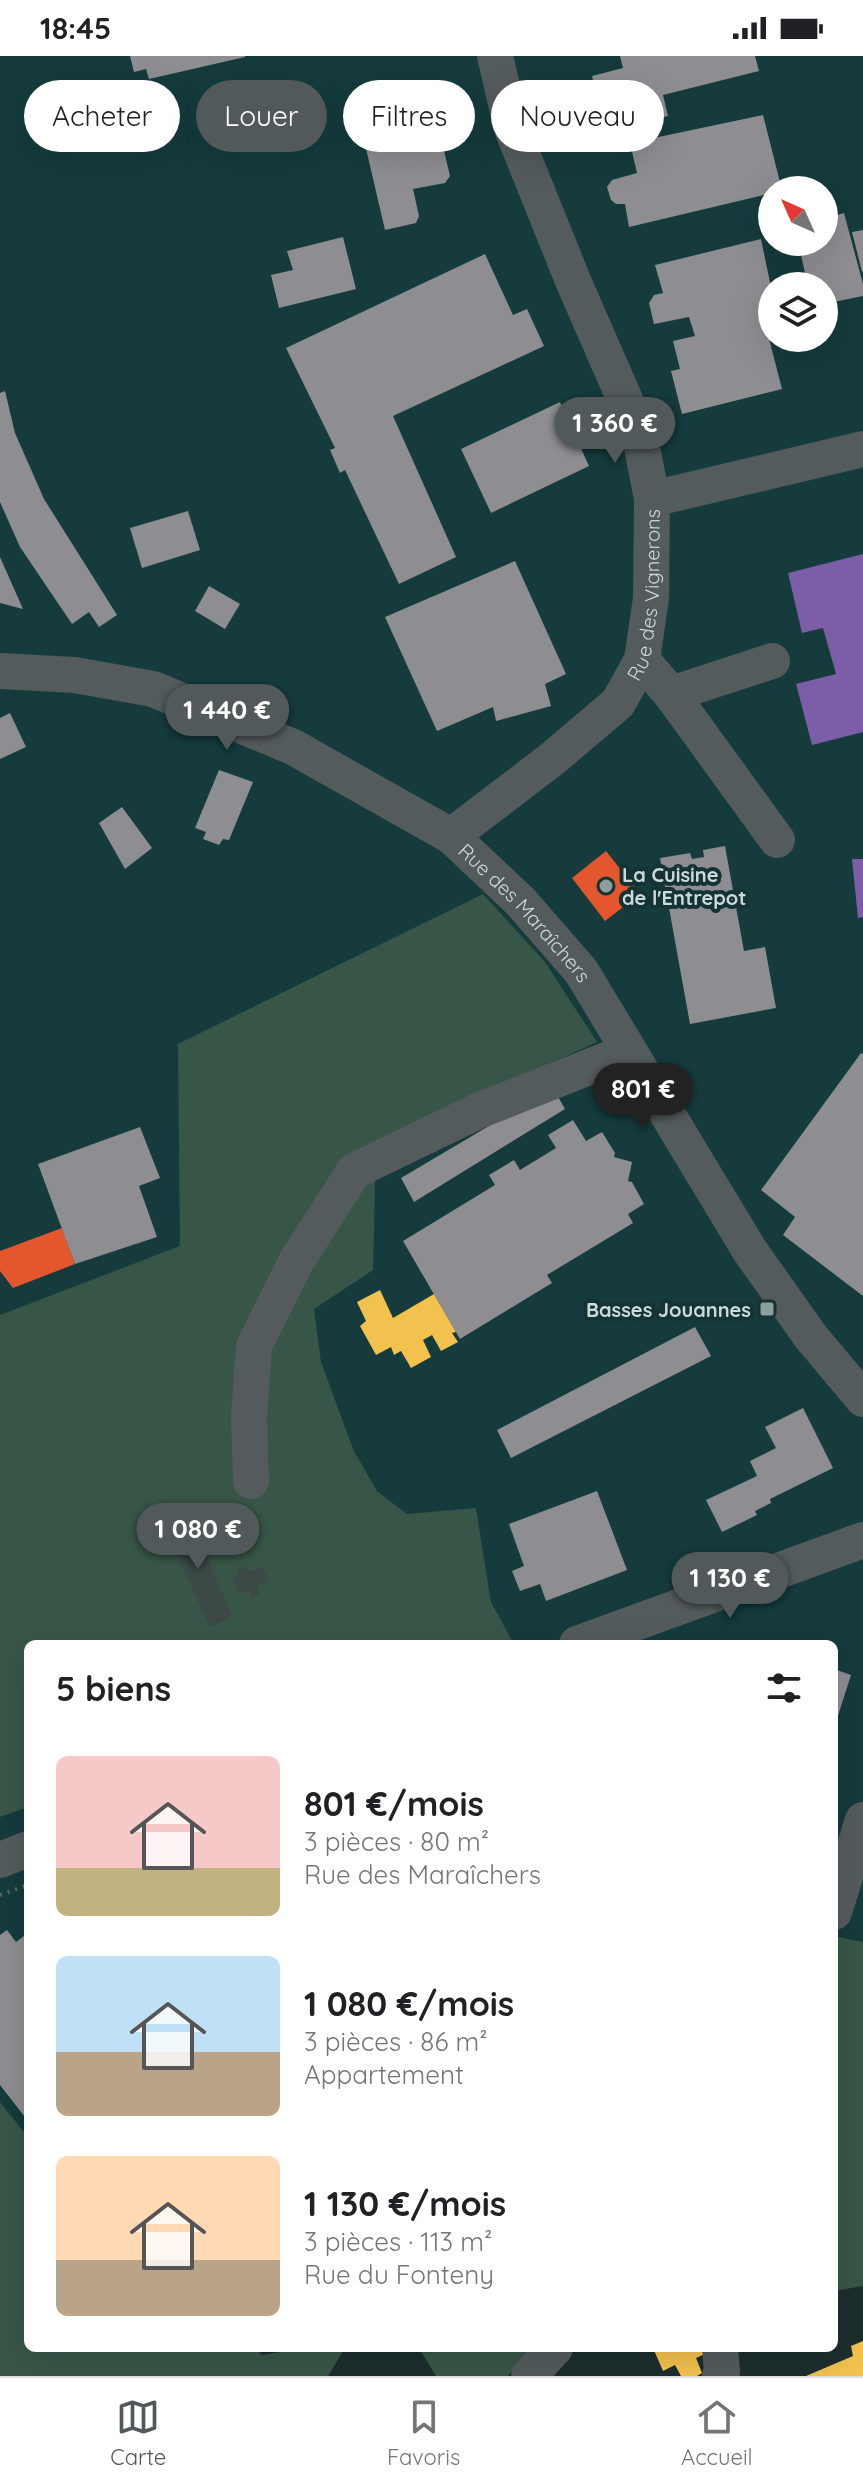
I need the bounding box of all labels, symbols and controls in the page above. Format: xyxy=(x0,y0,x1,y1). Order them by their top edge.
text: 18:45 xyxy=(40,9,111,47)
chip: Acheter xyxy=(24,80,180,152)
chip: Louer xyxy=(196,80,327,152)
chip: Filtres xyxy=(343,80,475,152)
chip: Nouveau xyxy=(491,80,664,152)
north arrow xyxy=(758,176,838,256)
map controls xyxy=(758,176,838,352)
button: layers xyxy=(758,272,838,352)
pin: 1 360 € xyxy=(541,397,689,465)
text: 1 360 € xyxy=(572,406,658,439)
street label: Rue des Vignerons xyxy=(621,509,664,685)
pin: 1 440 € xyxy=(153,684,301,752)
text: 1 440 € xyxy=(183,693,271,726)
street label: Rue des Maraîchers xyxy=(454,838,597,986)
place label: La Cuisine de l'Entrepot xyxy=(622,862,746,910)
marker: La Cuisine de l'Entrepot xyxy=(597,877,615,895)
pin: 801 € xyxy=(587,1063,699,1131)
text: 801 € xyxy=(611,1072,675,1105)
place label: Basses Jouannes xyxy=(586,1297,751,1322)
marker: Basses Jouannes xyxy=(758,1300,776,1318)
pin: 1 080 € xyxy=(124,1503,272,1571)
text: 1 080 € xyxy=(154,1512,242,1545)
pin: 1 130 € xyxy=(656,1552,804,1620)
text: 1 130 € xyxy=(689,1561,771,1594)
icon: filters xyxy=(762,1666,806,1710)
text: 5 biens xyxy=(56,1667,171,1710)
text: 801 €/mois xyxy=(304,1782,484,1825)
icon: home xyxy=(120,1788,216,1884)
text: 3 pièces · 80 m² xyxy=(304,1825,489,1858)
text: Rue des Maraîchers xyxy=(304,1858,541,1891)
text: 1 080 €/mois xyxy=(304,1982,514,2025)
icon: home xyxy=(120,1988,216,2084)
text: 3 pièces · 86 m² xyxy=(304,2025,487,2058)
text: Appartement xyxy=(304,2058,464,2091)
text: 1 130 €/mois xyxy=(304,2182,506,2225)
icon: home xyxy=(120,2188,216,2284)
text: 3 pièces · 113 m² xyxy=(304,2225,492,2258)
text: Rue du Fonteny xyxy=(304,2258,494,2291)
tab: Carte xyxy=(110,2395,166,2471)
tab: Favoris xyxy=(387,2395,460,2471)
tab: Accueil xyxy=(681,2395,753,2471)

